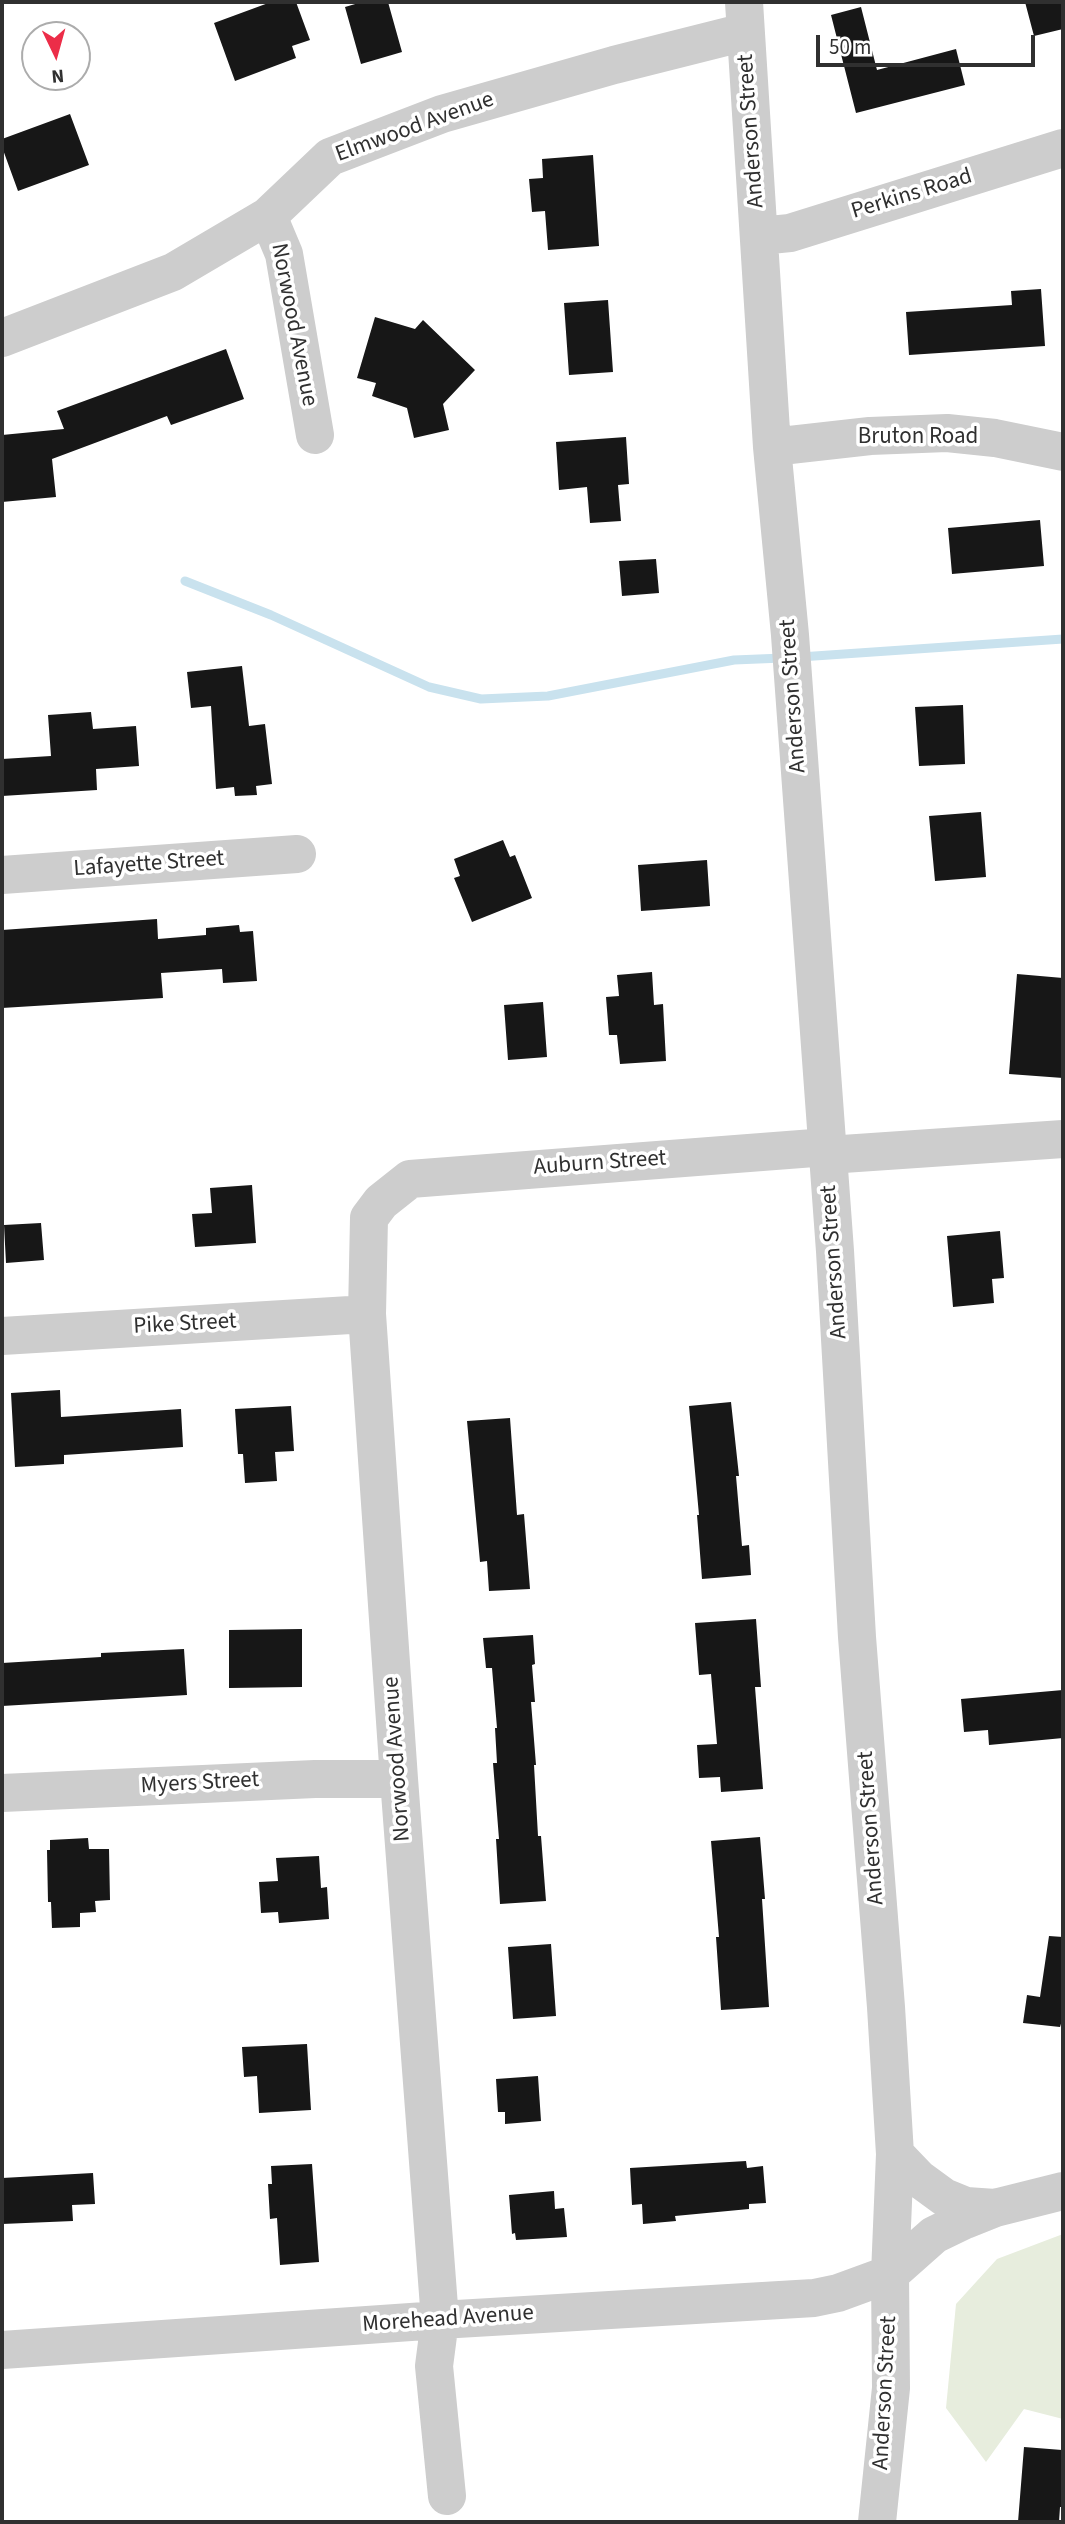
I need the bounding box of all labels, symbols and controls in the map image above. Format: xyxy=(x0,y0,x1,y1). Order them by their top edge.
north arrow xyxy=(21,21,91,91)
scale bar xyxy=(820,21,1039,65)
text: 50 m xyxy=(829,32,871,62)
street label: Anderson Street xyxy=(733,53,771,209)
text: N xyxy=(50,61,65,89)
street label: Elmwood Avenue xyxy=(332,87,498,169)
street label: Perkins Road xyxy=(848,164,976,226)
street label: Norwood Avenue xyxy=(264,241,322,409)
street label: Bruton Road xyxy=(858,424,978,452)
street label: Anderson Street xyxy=(775,618,813,774)
street label: Lafayette Street xyxy=(73,846,225,884)
street label: Auburn Street xyxy=(533,1146,667,1182)
street label: Anderson Street xyxy=(816,1184,854,1340)
street label: Pike Street xyxy=(133,1309,237,1341)
street label: Norwood Avenue xyxy=(378,1676,418,1842)
street label: Anderson Street xyxy=(853,1750,891,1906)
street label: Myers Street xyxy=(140,1767,260,1801)
street label: Morehead Avenue xyxy=(361,2300,535,2340)
street label: Anderson Street xyxy=(868,2315,904,2471)

